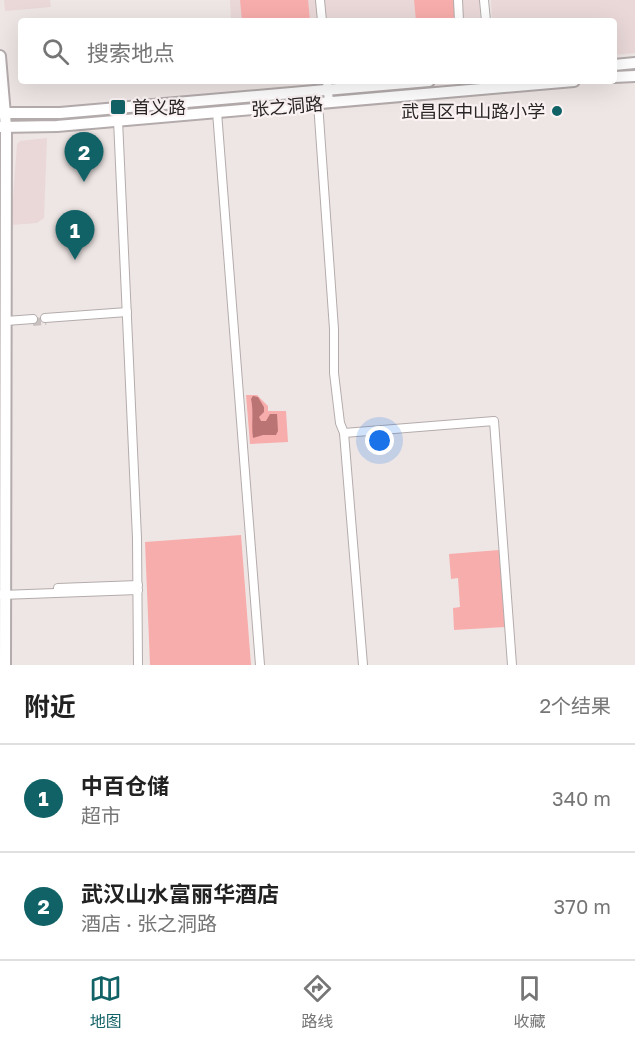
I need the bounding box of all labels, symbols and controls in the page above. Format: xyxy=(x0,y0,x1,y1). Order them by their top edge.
search box xyxy=(18,18,617,84)
icon: search xyxy=(39,35,72,68)
text: 搜索地点 xyxy=(87,39,175,66)
street label: 张之洞路 xyxy=(250,92,324,120)
place label: 首义路 xyxy=(132,96,186,118)
marker: 首义路 xyxy=(109,98,127,116)
place label: 武昌区中山路小学 xyxy=(401,100,545,122)
marker: 武昌区中山路小学 xyxy=(550,104,564,118)
pin: 2 xyxy=(64,132,104,182)
pin: 1 xyxy=(56,210,94,260)
your location xyxy=(365,426,394,455)
text: 附近 xyxy=(24,691,76,722)
text: 2个结果 xyxy=(539,693,611,717)
text: 中百仓储 xyxy=(81,772,169,799)
text: 1 xyxy=(38,786,49,810)
text: 340 m xyxy=(552,786,611,810)
text: 超市 xyxy=(81,803,121,827)
text: 武汉山水富丽华酒店 xyxy=(81,880,279,907)
text: 2 xyxy=(37,894,50,918)
text: 370 m xyxy=(554,894,611,918)
text: 酒店 · 张之洞路 xyxy=(81,911,217,935)
tab: 地图 xyxy=(89,972,122,1032)
tab: 路线 xyxy=(301,972,334,1032)
tab: 收藏 xyxy=(513,972,546,1032)

